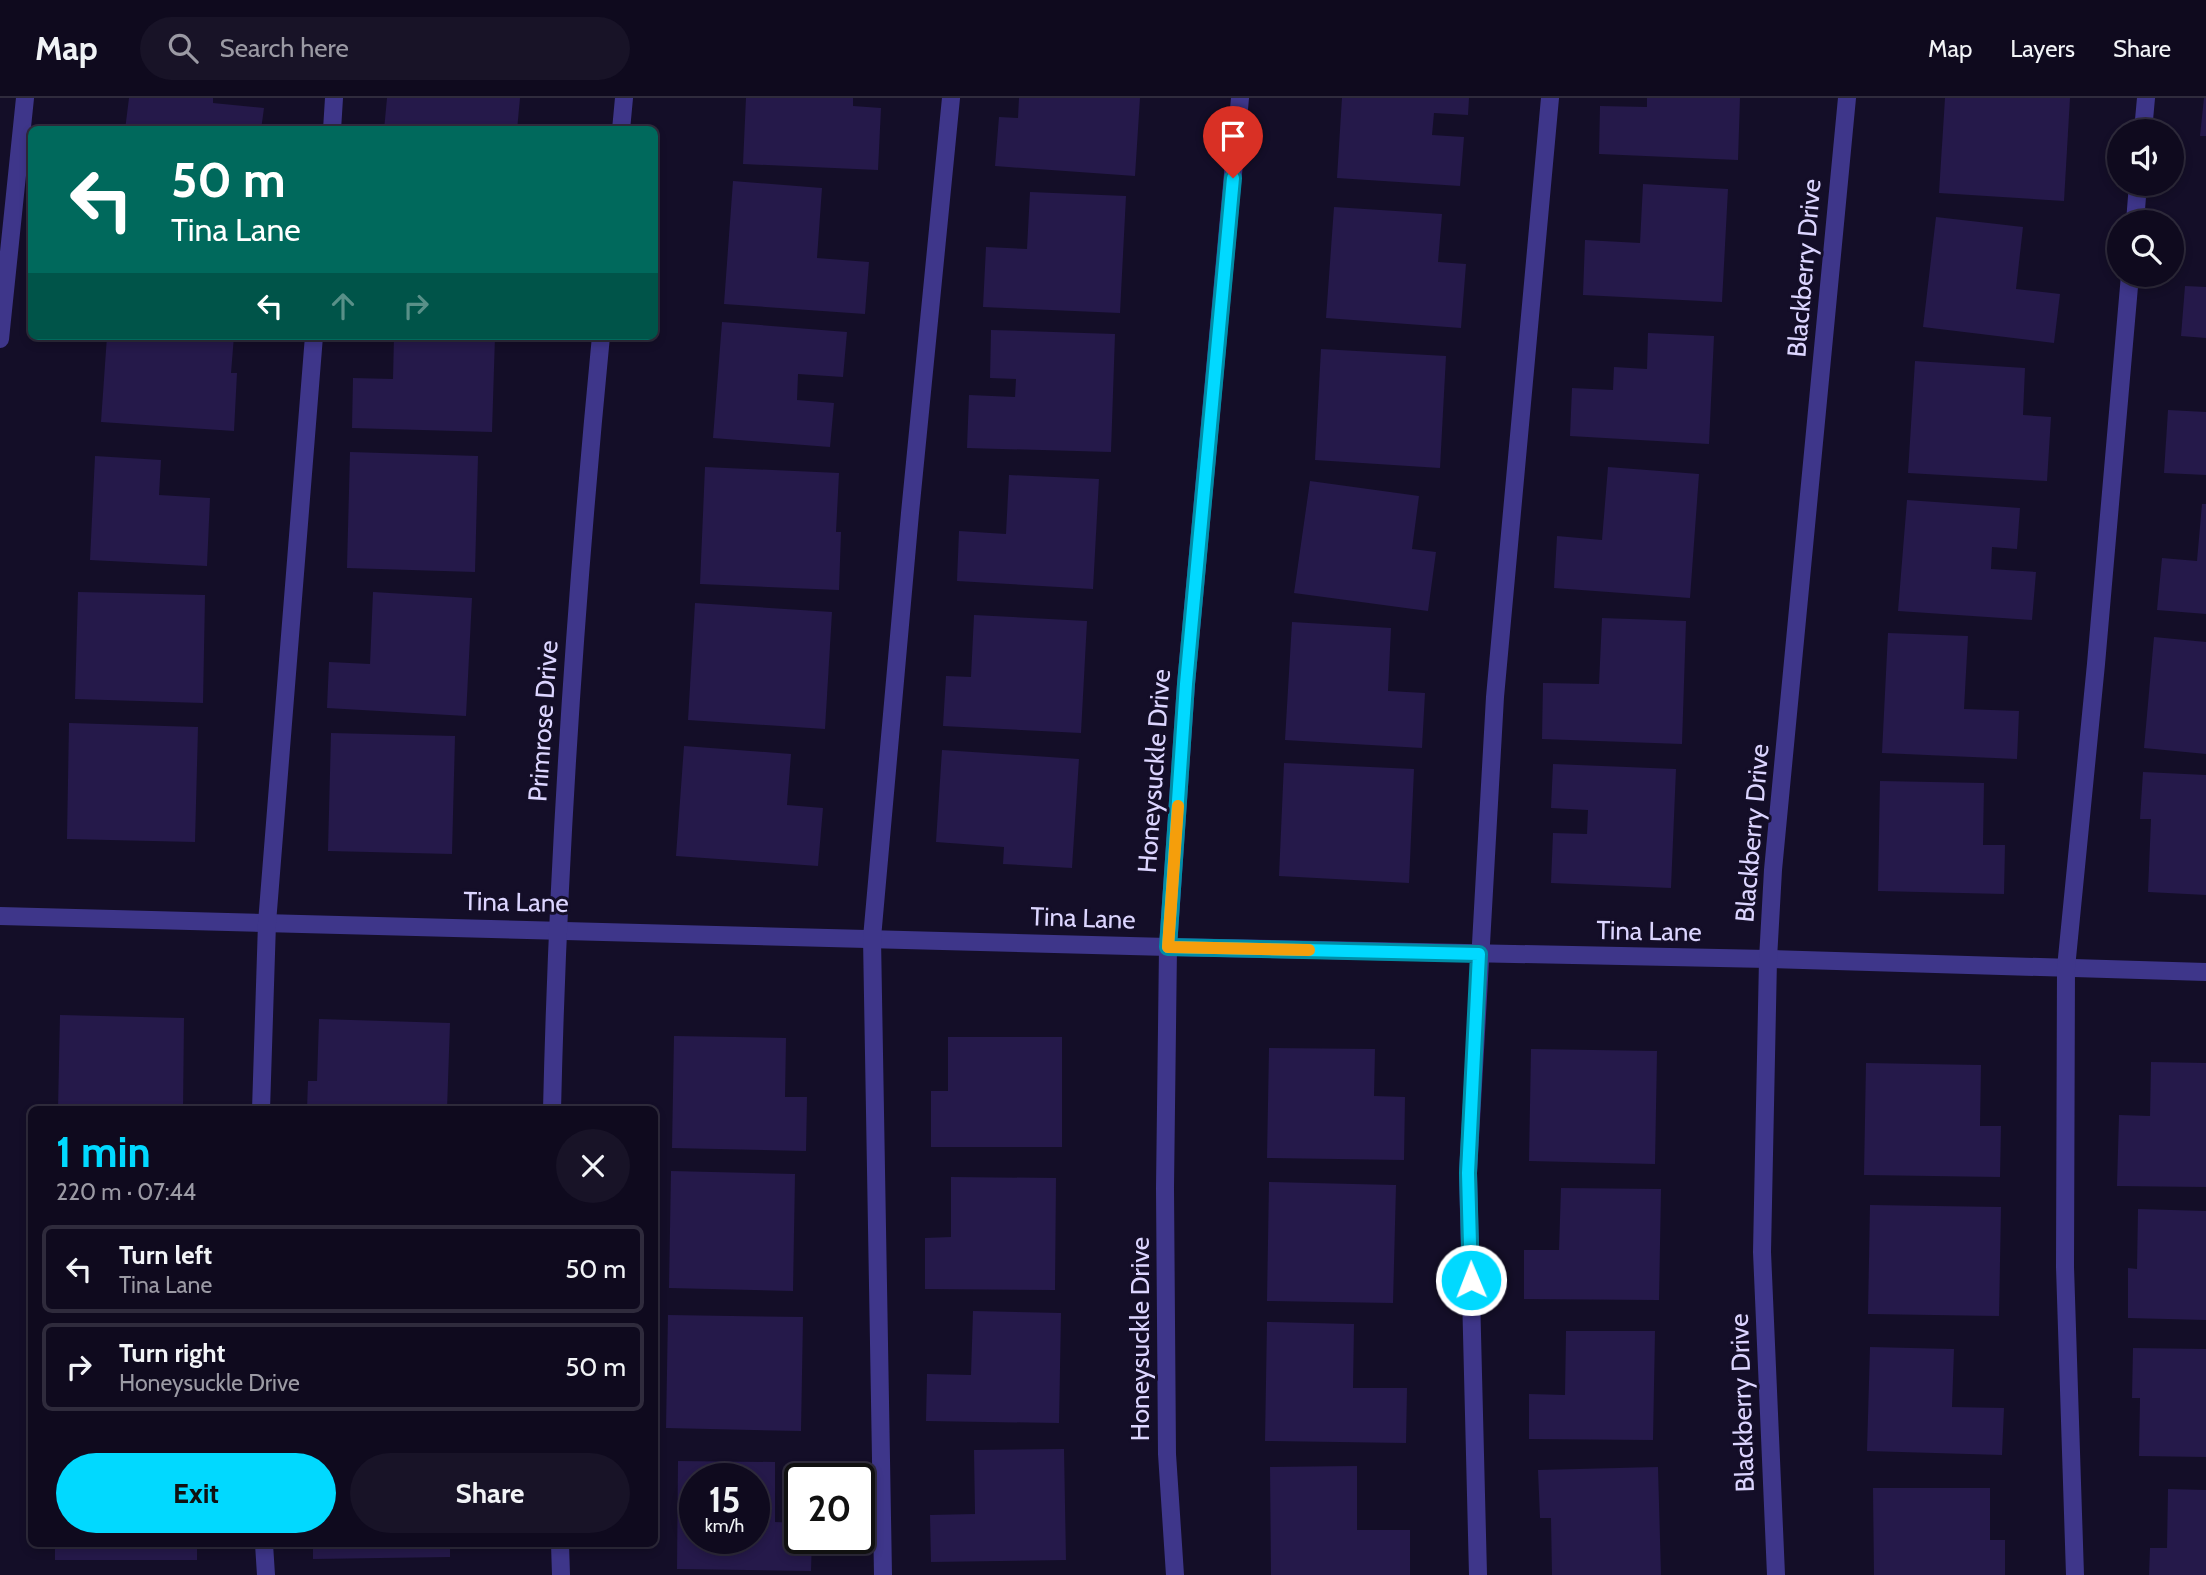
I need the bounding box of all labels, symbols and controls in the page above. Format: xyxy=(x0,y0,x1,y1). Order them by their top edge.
search box xyxy=(140,17,630,80)
text: Map xyxy=(35,28,98,68)
icon: search xyxy=(164,29,202,67)
text: Search here xyxy=(220,32,349,64)
text: Map xyxy=(1928,34,1972,63)
text: Layers xyxy=(2010,34,2075,63)
text: Share xyxy=(2113,34,2171,63)
pin xyxy=(1203,106,1263,178)
icon: arrive xyxy=(1214,117,1252,155)
map controls xyxy=(2107,119,2184,287)
button: sound xyxy=(2107,119,2184,196)
text: 50 m xyxy=(171,150,286,209)
icon: left xyxy=(56,154,147,245)
street label: Blackberry Drive xyxy=(1780,177,1828,359)
text: Tina Lane xyxy=(171,210,301,249)
button: search xyxy=(2107,210,2184,287)
icon: left xyxy=(251,287,289,325)
icon: ahead xyxy=(324,287,362,325)
icon: right xyxy=(397,287,435,325)
street label: Primrose Drive xyxy=(521,639,565,803)
street label: Honeysuckle Drive xyxy=(1131,668,1177,874)
street label: Blackberry Drive xyxy=(1728,742,1776,924)
street label: Tina Lane xyxy=(463,885,569,919)
street label: Tina Lane xyxy=(1030,900,1136,936)
street label: Tina Lane xyxy=(1596,914,1702,948)
text: 1 min xyxy=(56,1126,151,1178)
button: close xyxy=(556,1129,630,1203)
text: 220 m · 07:44 xyxy=(56,1178,196,1206)
street label: Honeysuckle Drive xyxy=(1124,1237,1156,1441)
text: Turn left xyxy=(119,1239,212,1271)
position arrow xyxy=(1434,1243,1508,1317)
icon: left xyxy=(60,1250,98,1288)
text: 50 m xyxy=(565,1253,626,1285)
text: Tina Lane xyxy=(119,1271,212,1299)
street label: Blackberry Drive xyxy=(1723,1313,1761,1493)
text: Turn right xyxy=(119,1337,225,1369)
icon: right xyxy=(60,1348,98,1386)
text: 50 m xyxy=(565,1351,626,1383)
text: Honeysuckle Drive xyxy=(119,1369,300,1397)
button: Exit xyxy=(56,1453,336,1533)
button: Share xyxy=(350,1453,630,1533)
speed limit sign: 20 xyxy=(784,1463,875,1554)
text: 15 xyxy=(709,1478,740,1521)
text: km/h xyxy=(705,1515,744,1537)

